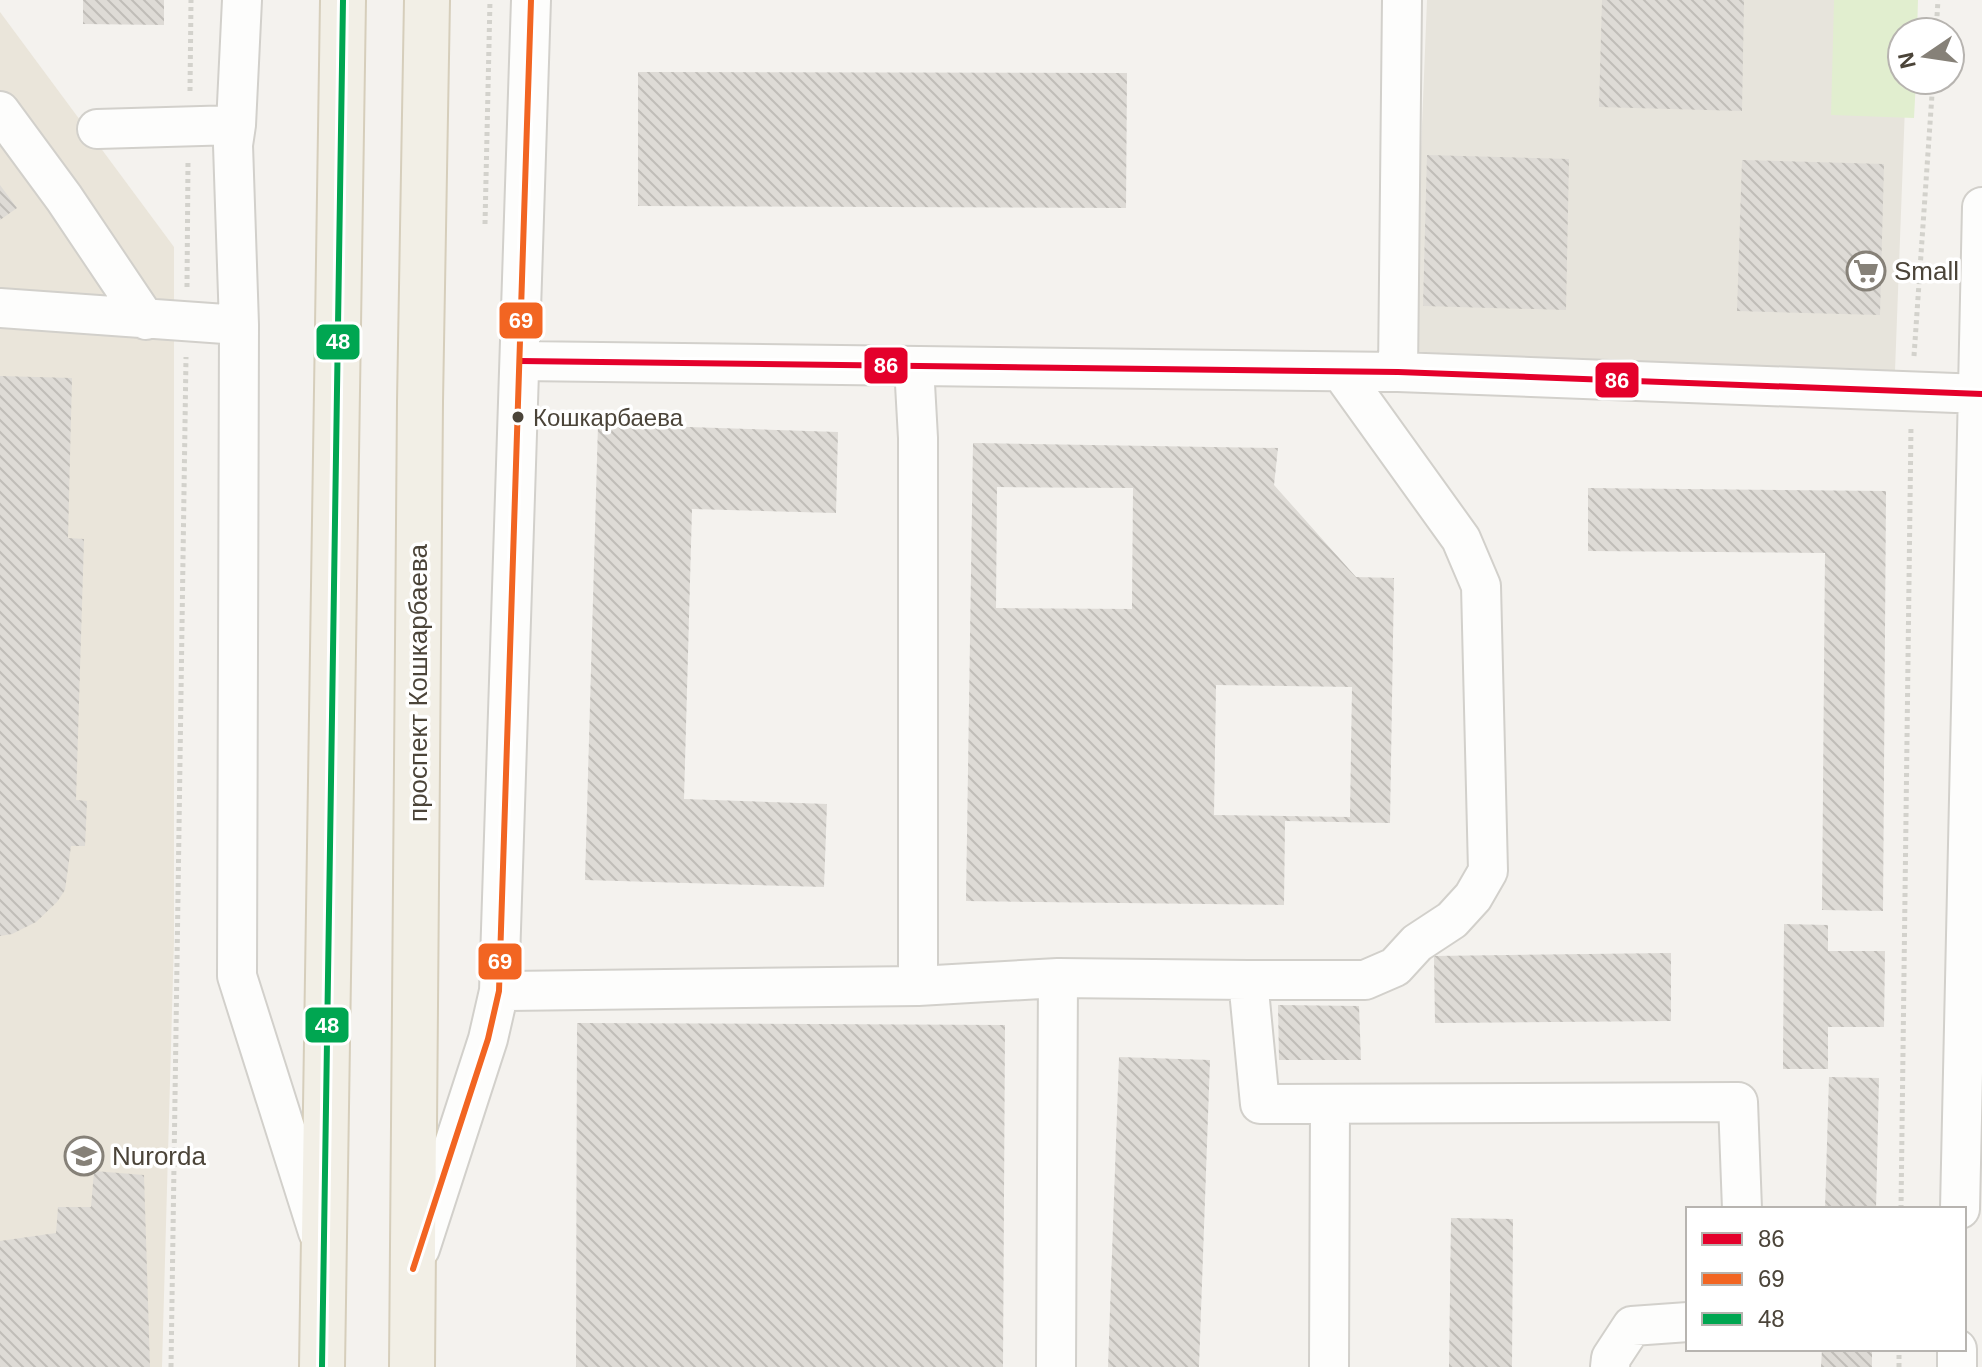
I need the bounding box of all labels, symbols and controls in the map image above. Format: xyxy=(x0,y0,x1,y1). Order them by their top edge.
north arrow xyxy=(1886,16,1966,96)
text: N xyxy=(1893,50,1921,71)
supermarket icon: Small xyxy=(1845,250,1887,292)
place label: Small xyxy=(1894,256,1959,286)
line badge: 69 xyxy=(498,301,544,340)
text: 69 xyxy=(509,308,533,333)
line badge: 48 xyxy=(315,323,361,361)
text: 48 xyxy=(326,329,350,354)
line badge: 86 xyxy=(863,346,909,385)
text: 86 xyxy=(874,353,898,378)
line badge: 86 xyxy=(1594,361,1640,399)
text: 86 xyxy=(1605,368,1629,393)
place label: Кошкарбаева xyxy=(533,404,684,431)
marker: Кошкарбаева xyxy=(510,409,526,425)
street label: проспект Кошкарбаева xyxy=(403,544,433,822)
line badge: 69 xyxy=(477,942,523,981)
text: 69 xyxy=(488,949,512,974)
line badge: 48 xyxy=(304,1006,350,1044)
text: 48 xyxy=(315,1013,339,1038)
school or university icon: Nurorda xyxy=(63,1135,105,1177)
place label: Nurorda xyxy=(112,1141,206,1171)
legend xyxy=(1686,1207,1966,1351)
text: 86 xyxy=(1758,1225,1785,1252)
text: 69 xyxy=(1758,1265,1785,1292)
text: 48 xyxy=(1758,1305,1785,1332)

